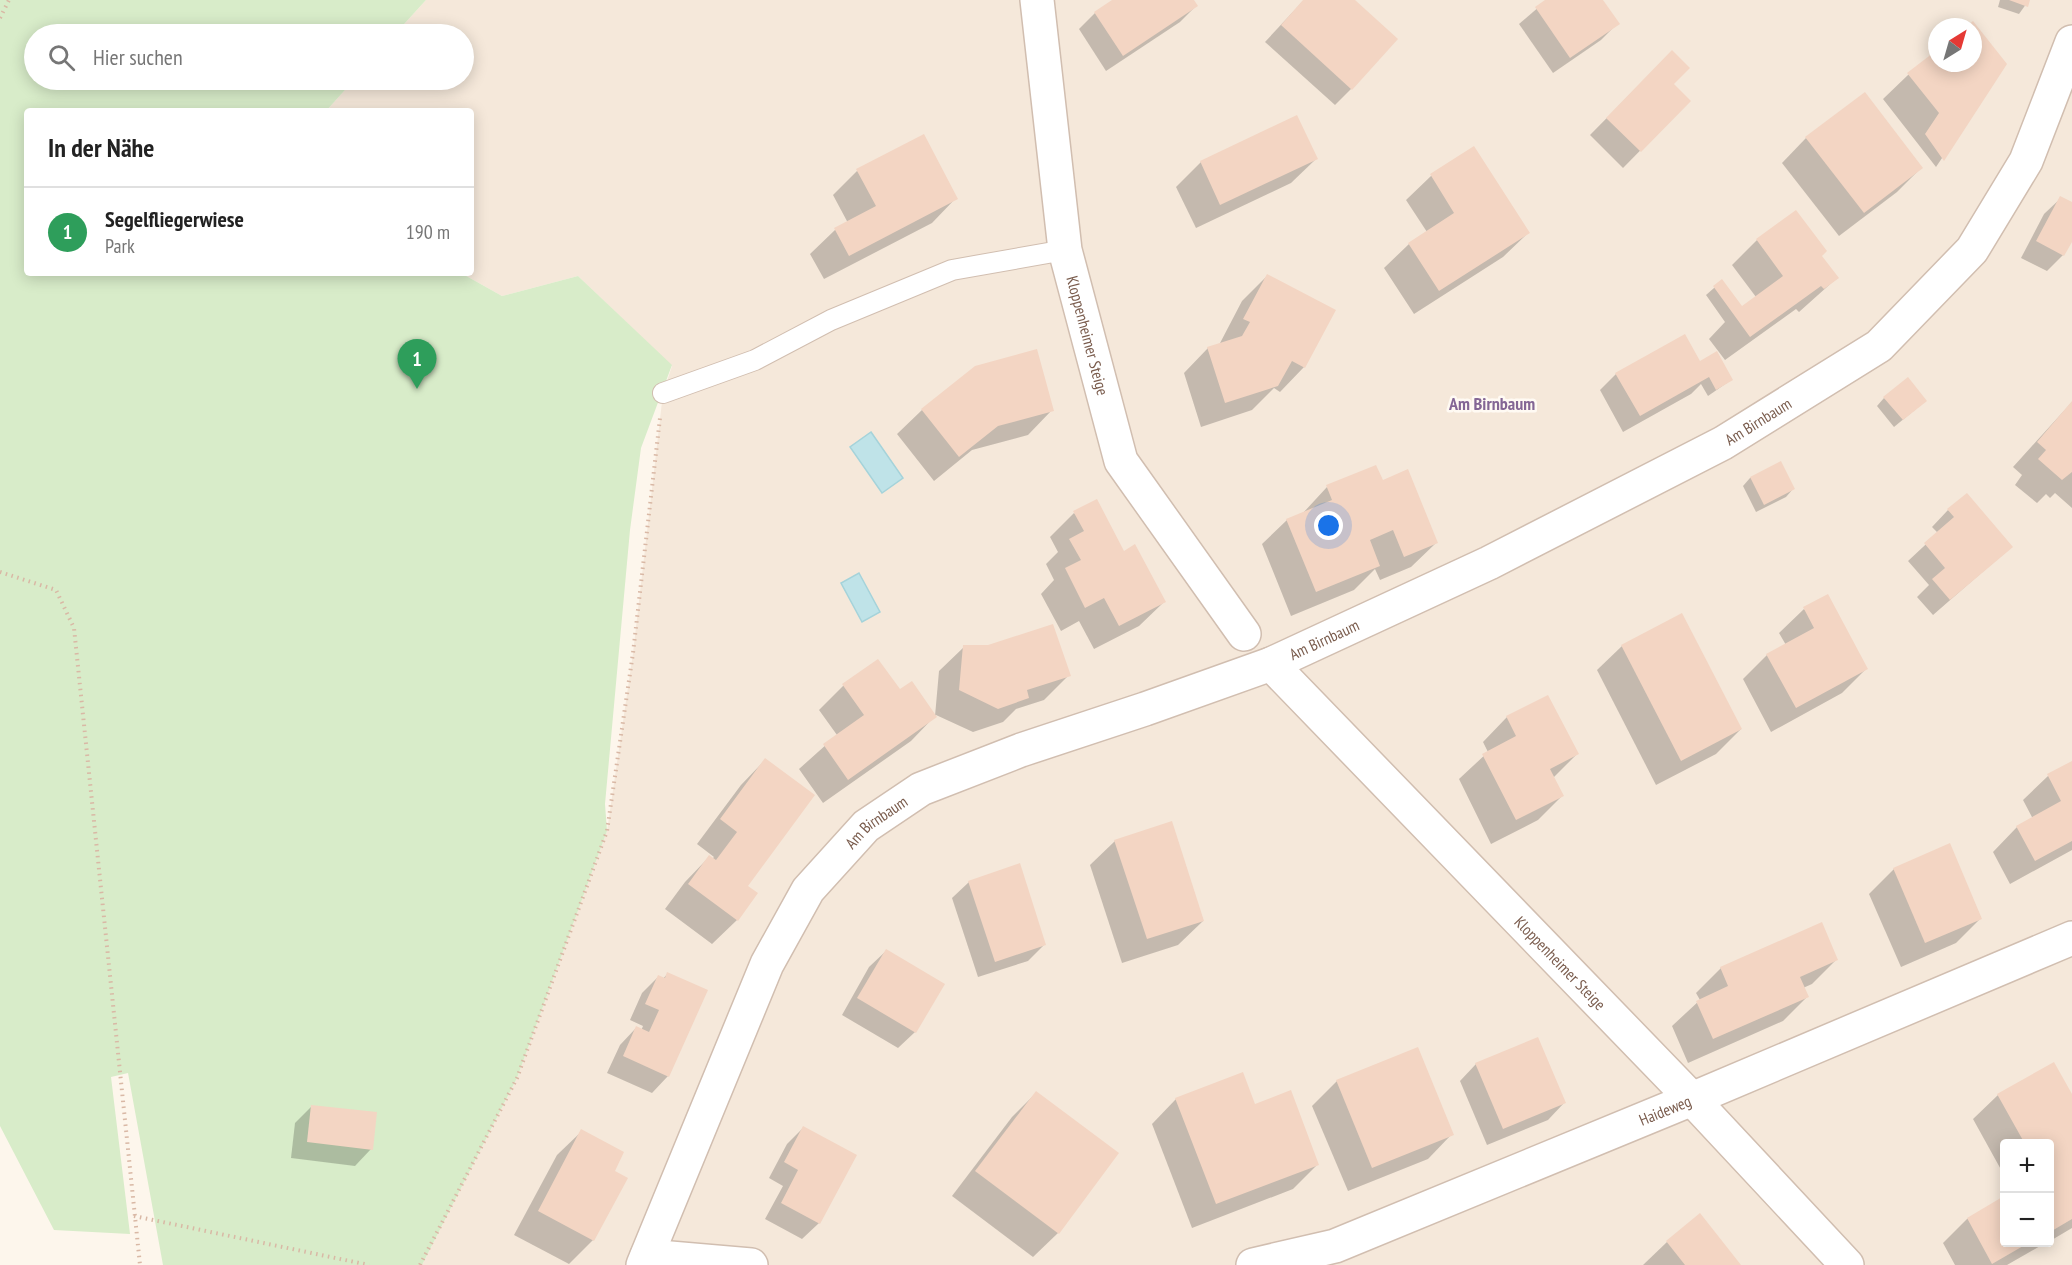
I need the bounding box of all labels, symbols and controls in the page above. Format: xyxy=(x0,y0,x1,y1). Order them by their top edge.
north arrow xyxy=(1928,18,1982,72)
search box xyxy=(24,24,474,90)
icon: search xyxy=(45,41,78,74)
text: Hier suchen xyxy=(93,43,183,71)
text: In der Nähe xyxy=(48,131,154,164)
text: Segelfliegerwiese xyxy=(105,205,244,233)
text: 1 xyxy=(63,219,72,245)
text: 190 m xyxy=(406,219,450,245)
text: Park xyxy=(105,233,135,259)
street label: Kloppenheimer Steige xyxy=(1062,274,1113,397)
pin: 1 xyxy=(398,340,436,389)
district label: Am Birnbaum xyxy=(1448,392,1535,415)
street label: Am Birnbaum xyxy=(1721,393,1795,449)
your location xyxy=(1314,511,1343,540)
street label: Am Birnbaum xyxy=(1286,615,1362,664)
street label: Am Birnbaum xyxy=(841,791,911,853)
street label: Kloppenheimer Steige xyxy=(1510,912,1610,1014)
street label: Haideweg xyxy=(1636,1090,1694,1130)
map controls xyxy=(2000,1139,2054,1247)
button: + xyxy=(2000,1139,2054,1193)
button: − xyxy=(2000,1193,2054,1247)

